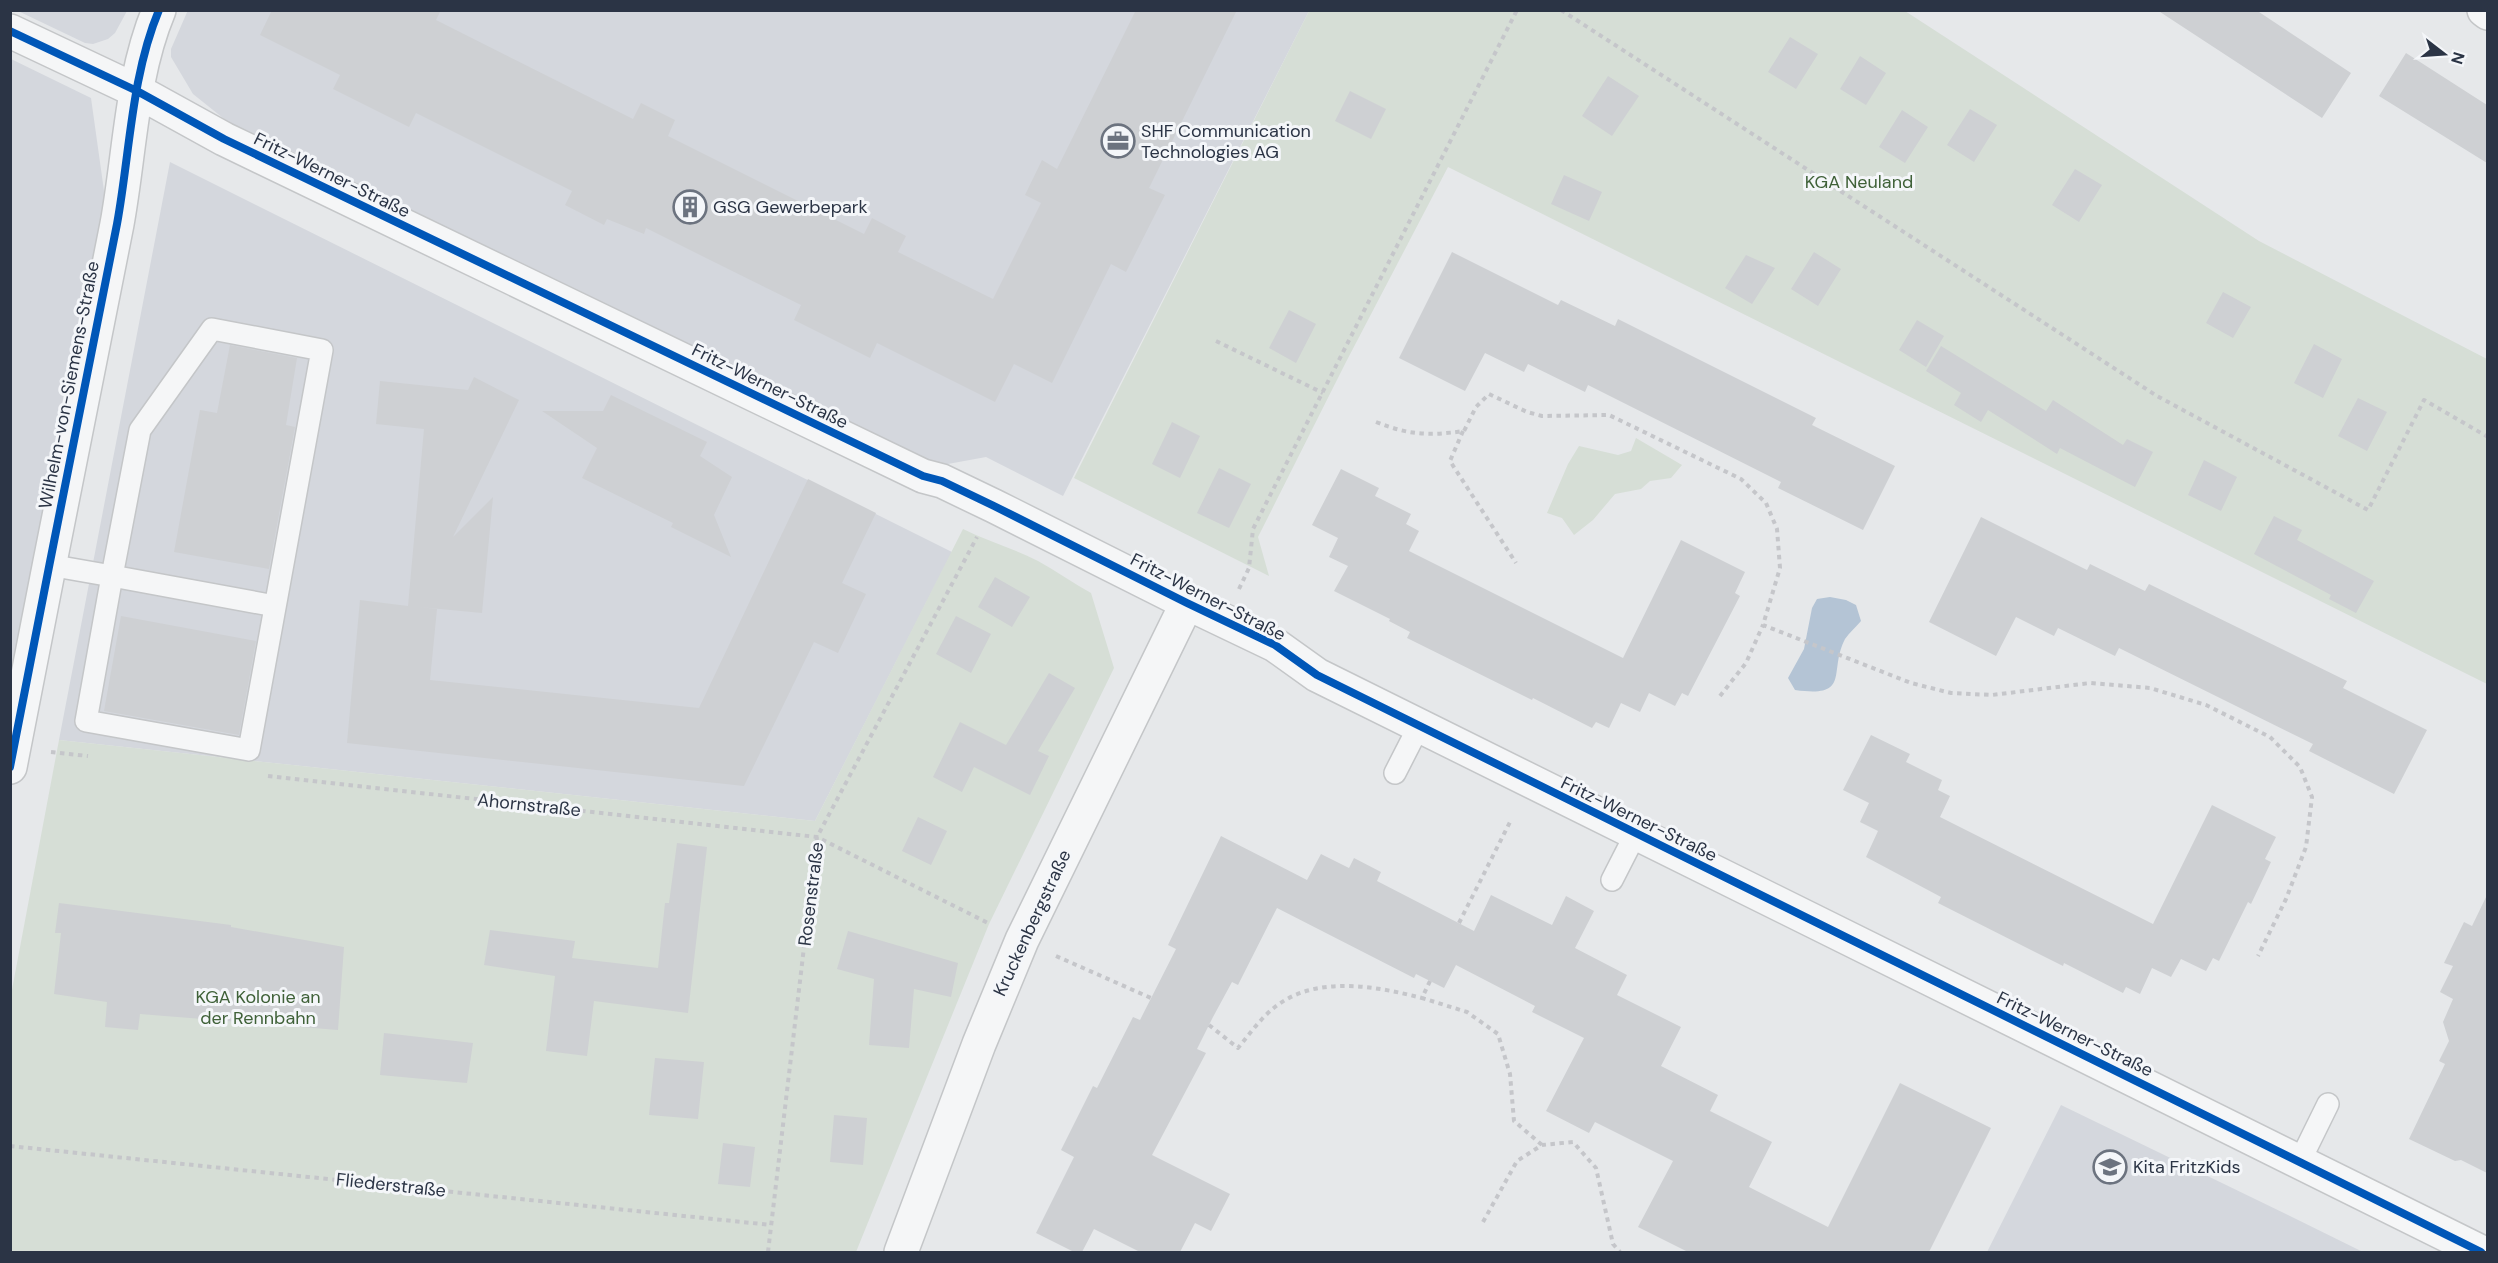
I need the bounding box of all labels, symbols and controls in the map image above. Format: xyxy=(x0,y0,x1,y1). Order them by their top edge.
north arrow xyxy=(2414,24,2474,84)
text: N xyxy=(2446,50,2470,67)
place label: SHF Communication Technologies AG xyxy=(1141,119,1311,164)
office icon: SHF Communication Technologies AG xyxy=(1100,123,1136,159)
street label: Fritz-Werner-Straße xyxy=(250,127,414,223)
park label: KGA Neuland xyxy=(1805,170,1913,194)
building icon: GSG Gewerbepark xyxy=(672,189,708,225)
place label: GSG Gewerbepark xyxy=(713,195,868,219)
street label: Wilhelm-von-Siemens-Straße xyxy=(33,259,105,511)
street label: Fritz-Werner-Straße xyxy=(688,338,852,434)
street label: Fritz-Werner-Straße xyxy=(1126,547,1290,647)
street label: Fritz-Werner-Straße xyxy=(1557,771,1721,867)
street label: Ahornstraße xyxy=(476,788,582,822)
street label: Rosenstraße xyxy=(793,841,829,947)
street label: Kruckenbergstraße xyxy=(988,846,1076,1000)
park label: KGA Kolonie an der Rennbahn xyxy=(195,985,321,1030)
street label: Fritz-Werner-Straße xyxy=(1993,986,2157,1082)
school or university icon: Kita FritzKids xyxy=(2092,1149,2128,1185)
place label: Kita FritzKids xyxy=(2133,1155,2241,1179)
street label: Fliederstraße xyxy=(335,1167,447,1203)

